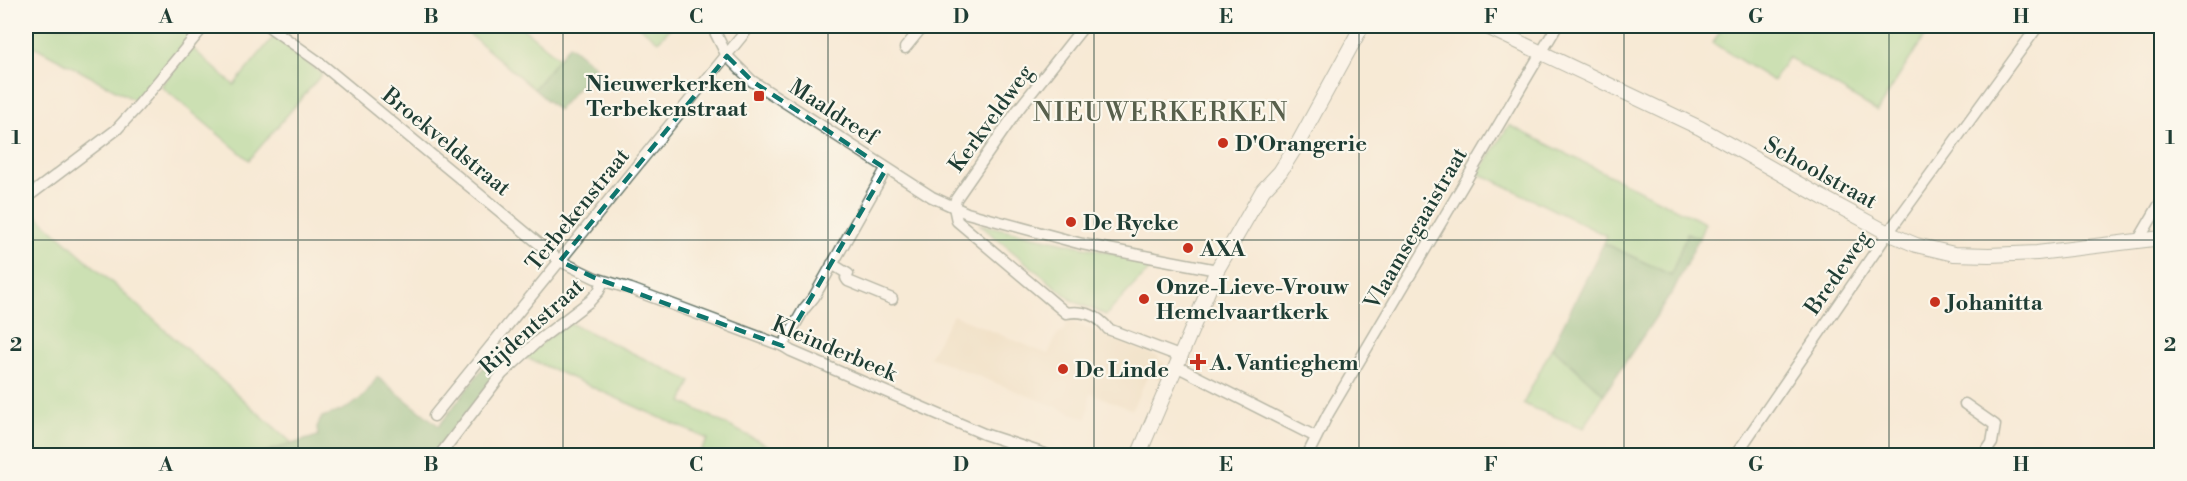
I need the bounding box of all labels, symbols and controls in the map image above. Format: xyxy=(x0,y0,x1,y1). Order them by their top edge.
text: A xyxy=(158,5,174,30)
text: B xyxy=(423,5,439,30)
text: C xyxy=(689,5,703,30)
text: D xyxy=(953,5,969,30)
text: E xyxy=(1219,5,1233,30)
text: F xyxy=(1484,5,1498,30)
text: G xyxy=(1748,5,1764,30)
text: H xyxy=(2013,5,2030,30)
street label: Kerkveldweg xyxy=(943,59,1040,178)
place label: Nieuwerkerken Terbekenstraat xyxy=(586,71,747,123)
street label: Maaldreef xyxy=(784,74,883,151)
street label: Broekveldstraat xyxy=(376,81,516,202)
marker: Nieuwerkerken Terbekenstraat xyxy=(752,89,766,103)
district label: NIEUWERKERKEN xyxy=(1033,97,1289,129)
text: 1 xyxy=(11,126,21,151)
text: 1 xyxy=(2165,126,2175,151)
place label: D'Orangerie xyxy=(1235,131,1367,158)
street label: Schoolstraat xyxy=(1759,131,1882,216)
marker: D'Orangerie xyxy=(1216,136,1230,150)
street label: Terbekenstraat xyxy=(520,143,636,277)
street label: Vlaamsegaaistraat xyxy=(1358,143,1474,315)
place label: De Rycke xyxy=(1083,210,1179,237)
marker: De Rycke xyxy=(1064,215,1078,229)
street label: Bredeweg xyxy=(1799,225,1877,321)
place label: AXA xyxy=(1199,236,1246,263)
marker: AXA xyxy=(1181,241,1195,255)
street label: Rijdentstraat xyxy=(474,273,590,381)
place label: Onze-Lieve-Vrouw Hemelvaartkerk xyxy=(1156,274,1349,326)
place label: Johanitta xyxy=(1944,290,2044,317)
marker: Onze-Lieve-Vrouw Hemelvaartkerk xyxy=(1137,292,1151,306)
marker: Johanitta xyxy=(1928,295,1942,309)
street label: Kleinderbeek xyxy=(768,311,902,388)
text: 2 xyxy=(10,333,22,358)
text: 2 xyxy=(2164,333,2176,358)
place label: A. Vantieghem xyxy=(1209,350,1359,377)
marker: A. Vantieghem xyxy=(1191,355,1205,369)
place label: De Linde xyxy=(1075,357,1169,384)
marker: De Linde xyxy=(1056,362,1070,376)
text: A xyxy=(158,453,174,478)
text: B xyxy=(423,453,439,478)
text: C xyxy=(689,453,703,478)
text: D xyxy=(953,453,969,478)
text: E xyxy=(1219,453,1233,478)
text: F xyxy=(1484,453,1498,478)
text: G xyxy=(1748,453,1764,478)
text: H xyxy=(2013,453,2030,478)

